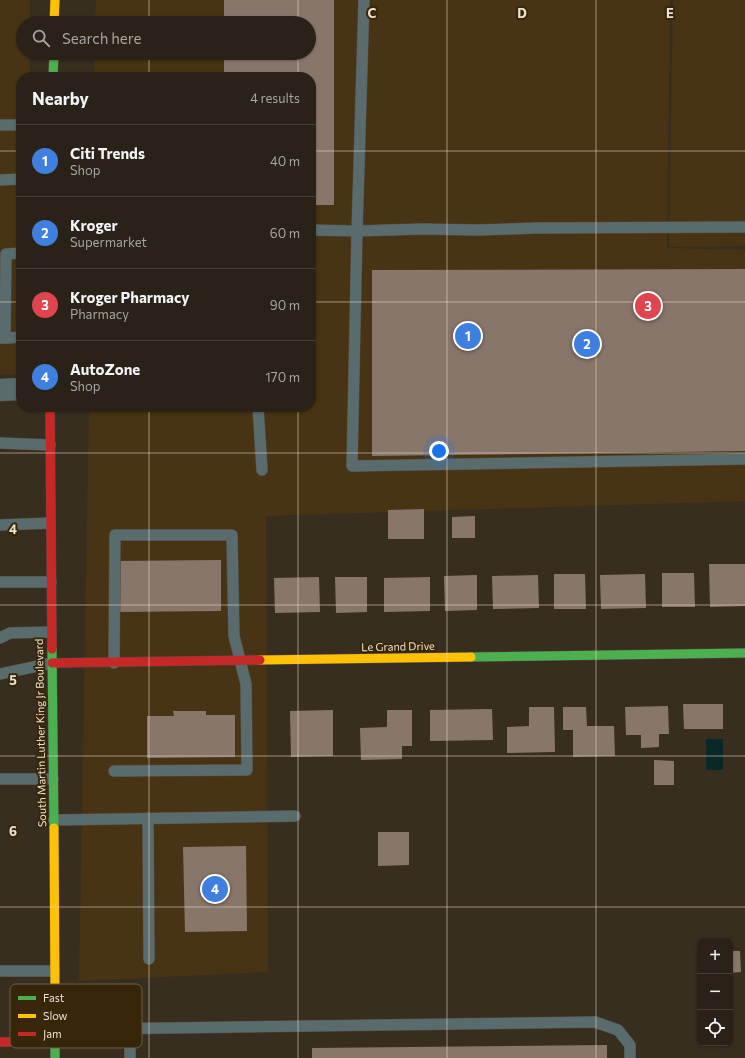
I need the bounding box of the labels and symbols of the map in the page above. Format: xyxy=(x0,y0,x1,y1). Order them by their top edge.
text: C xyxy=(368,5,377,21)
text: D xyxy=(517,5,527,21)
text: E xyxy=(666,5,674,21)
pin: 3 xyxy=(635,291,661,321)
pin: 1 xyxy=(455,321,481,351)
pin: 2 xyxy=(574,329,600,359)
your location xyxy=(429,441,449,461)
text: 4 xyxy=(9,521,17,537)
street label: South Martin Luther King Jr Boulevard xyxy=(32,639,49,827)
street label: Le Grand Drive xyxy=(361,639,435,653)
text: 5 xyxy=(9,672,17,688)
text: 6 xyxy=(9,823,17,839)
pin: 4 xyxy=(202,874,228,904)
legend xyxy=(10,984,142,1048)
text: Fast xyxy=(43,991,65,1004)
text: Slow xyxy=(43,1009,68,1022)
text: Jam xyxy=(43,1027,62,1041)

